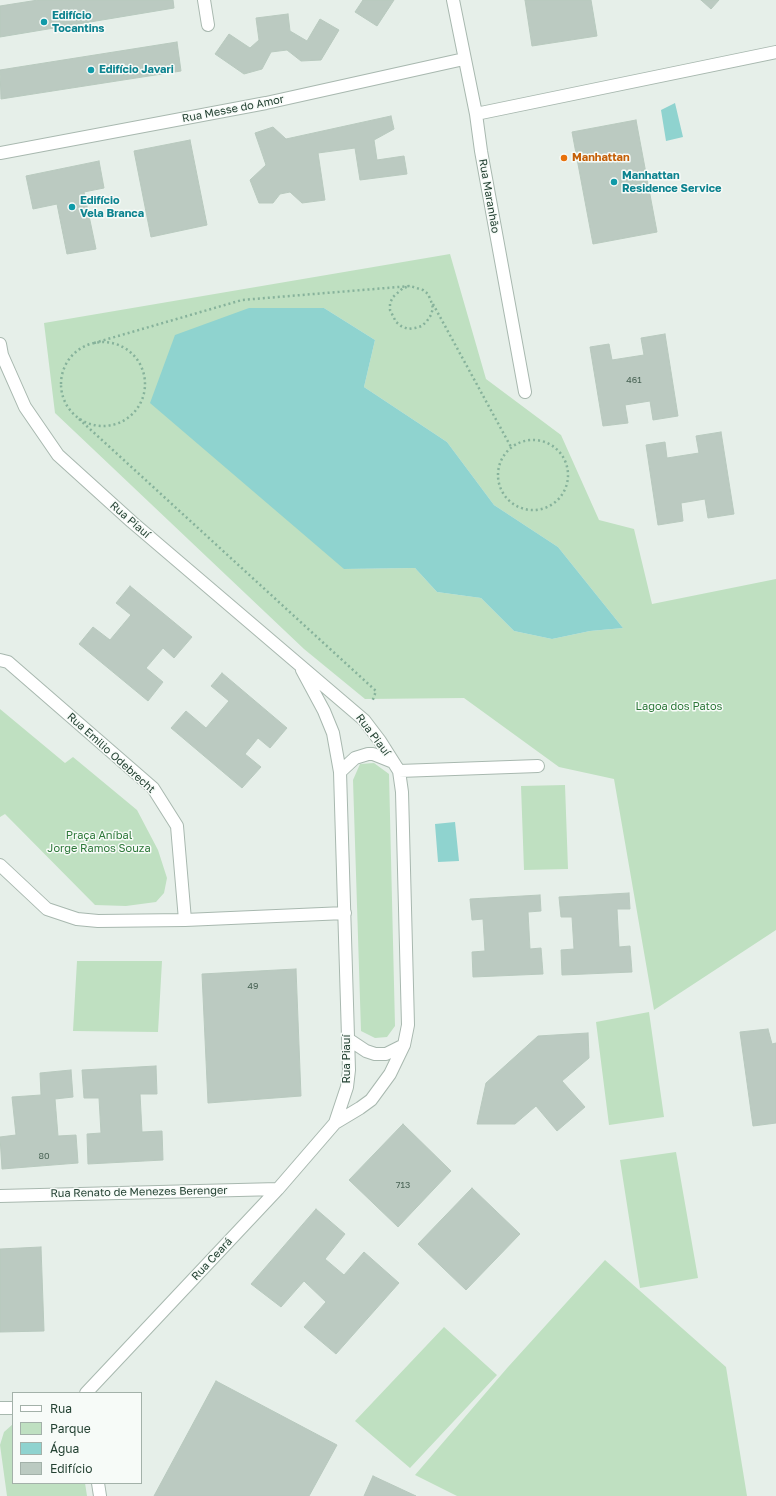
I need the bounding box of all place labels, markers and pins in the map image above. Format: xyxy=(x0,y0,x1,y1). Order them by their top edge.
place label: Edifício Tocantins xyxy=(52,9,104,35)
marker: Edifício Tocantins xyxy=(39,17,49,27)
place label: Edifício Javari xyxy=(99,63,174,77)
marker: Edifício Javari xyxy=(86,65,96,75)
place label: Manhattan xyxy=(572,151,630,165)
marker: Manhattan xyxy=(559,153,569,163)
place label: Manhattan Residence Service xyxy=(622,169,721,195)
marker: Manhattan Residence Service xyxy=(609,177,619,187)
place label: Edifício Vela Branca xyxy=(80,194,144,220)
marker: Edifício Vela Branca xyxy=(67,202,77,212)

